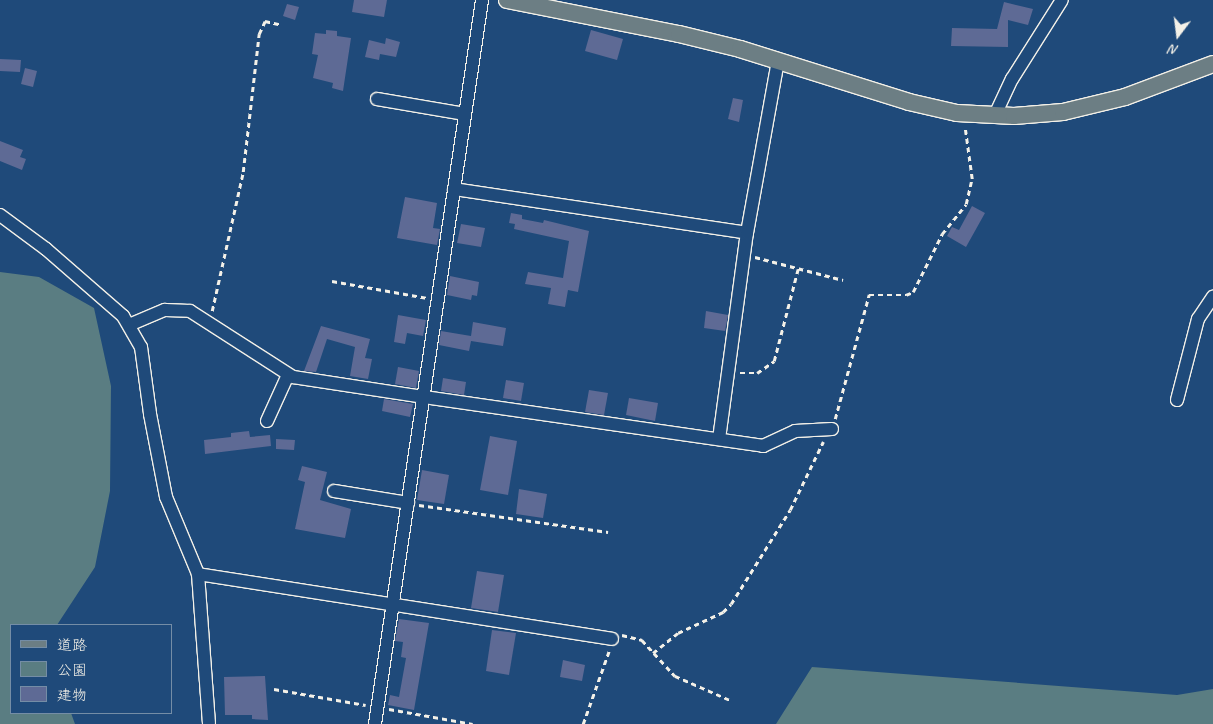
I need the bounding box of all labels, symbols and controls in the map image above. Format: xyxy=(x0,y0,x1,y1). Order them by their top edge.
north arrow xyxy=(1153,10,1203,60)
text: N xyxy=(1168,41,1180,59)
legend xyxy=(10,624,172,714)
text: 道路 xyxy=(57,636,87,655)
text: 公園 xyxy=(57,661,87,680)
text: 建物 xyxy=(57,686,87,705)

